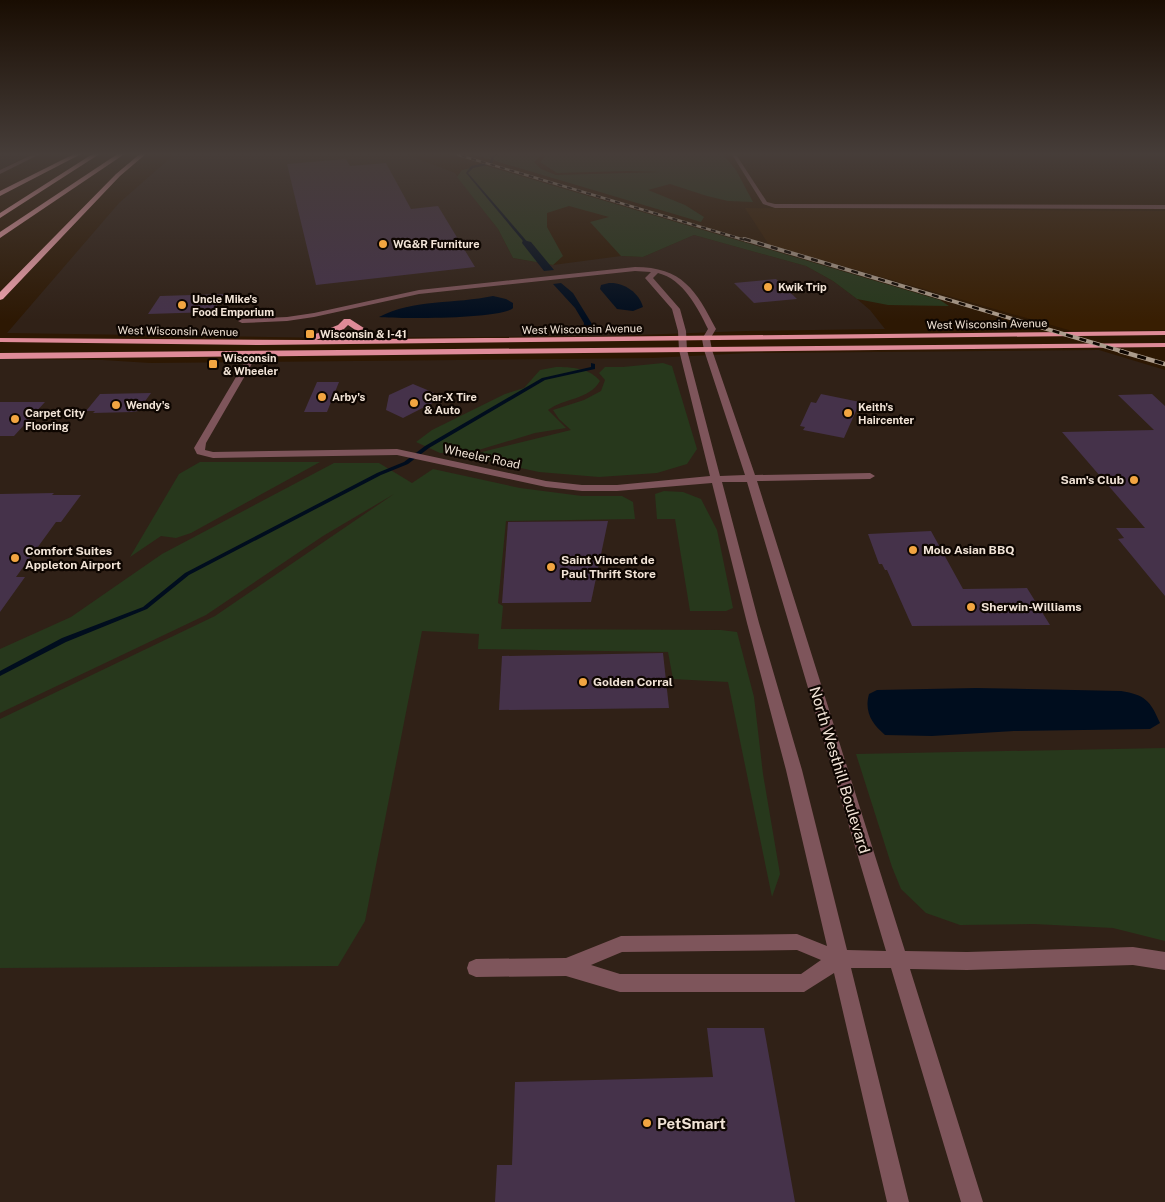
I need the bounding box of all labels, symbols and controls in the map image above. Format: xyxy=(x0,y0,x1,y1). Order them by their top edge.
marker: WG&R Furniture xyxy=(377,238,389,250)
place label: WG&R Furniture xyxy=(393,238,480,250)
marker: Kwik Trip xyxy=(762,281,774,293)
place label: Kwik Trip xyxy=(778,281,827,293)
place label: Uncle Mike's Food Emporium xyxy=(192,293,274,318)
marker: Uncle Mike's Food Emporium xyxy=(176,299,188,311)
street label: West Wisconsin Avenue xyxy=(927,317,1047,331)
street label: West Wisconsin Avenue xyxy=(522,322,642,336)
street label: West Wisconsin Avenue xyxy=(118,324,238,338)
marker: Wisconsin & I-41 xyxy=(304,328,316,340)
place label: Wisconsin & I-41 xyxy=(320,328,407,340)
place label: Wisconsin & Wheeler xyxy=(223,352,278,377)
marker: Wisconsin & Wheeler xyxy=(207,358,219,370)
marker: Arby's xyxy=(316,391,328,403)
place label: Arby's xyxy=(332,391,365,403)
place label: Car-X Tire & Auto xyxy=(424,391,477,416)
marker: Car-X Tire & Auto xyxy=(408,397,420,409)
marker: Wendy's xyxy=(110,399,122,411)
place label: Wendy's xyxy=(126,399,170,411)
place label: Keith's Haircenter xyxy=(858,401,915,426)
place label: Carpet City Flooring xyxy=(25,407,86,432)
marker: Keith's Haircenter xyxy=(842,407,854,419)
marker: Carpet City Flooring xyxy=(9,413,21,425)
street label: Wheeler Road xyxy=(442,442,522,472)
place label: Sam's Club xyxy=(1061,473,1124,487)
marker: Sam's Club xyxy=(1128,474,1140,486)
place label: Molo Asian BBQ xyxy=(923,543,1014,557)
place label: Comfort Suites Appleton Airport xyxy=(25,544,121,572)
marker: Molo Asian BBQ xyxy=(907,544,919,556)
marker: Comfort Suites Appleton Airport xyxy=(9,552,21,564)
place label: Saint Vincent de Paul Thrift Store xyxy=(561,553,656,581)
marker: Saint Vincent de Paul Thrift Store xyxy=(545,561,557,573)
place label: Sherwin-Williams xyxy=(981,600,1082,614)
marker: Sherwin-Williams xyxy=(965,601,977,613)
place label: Golden Corral xyxy=(593,675,673,689)
marker: Golden Corral xyxy=(577,676,589,688)
street label: North Westhill Boulevard xyxy=(806,684,874,856)
place label: PetSmart xyxy=(657,1115,726,1132)
marker: PetSmart xyxy=(641,1117,653,1129)

